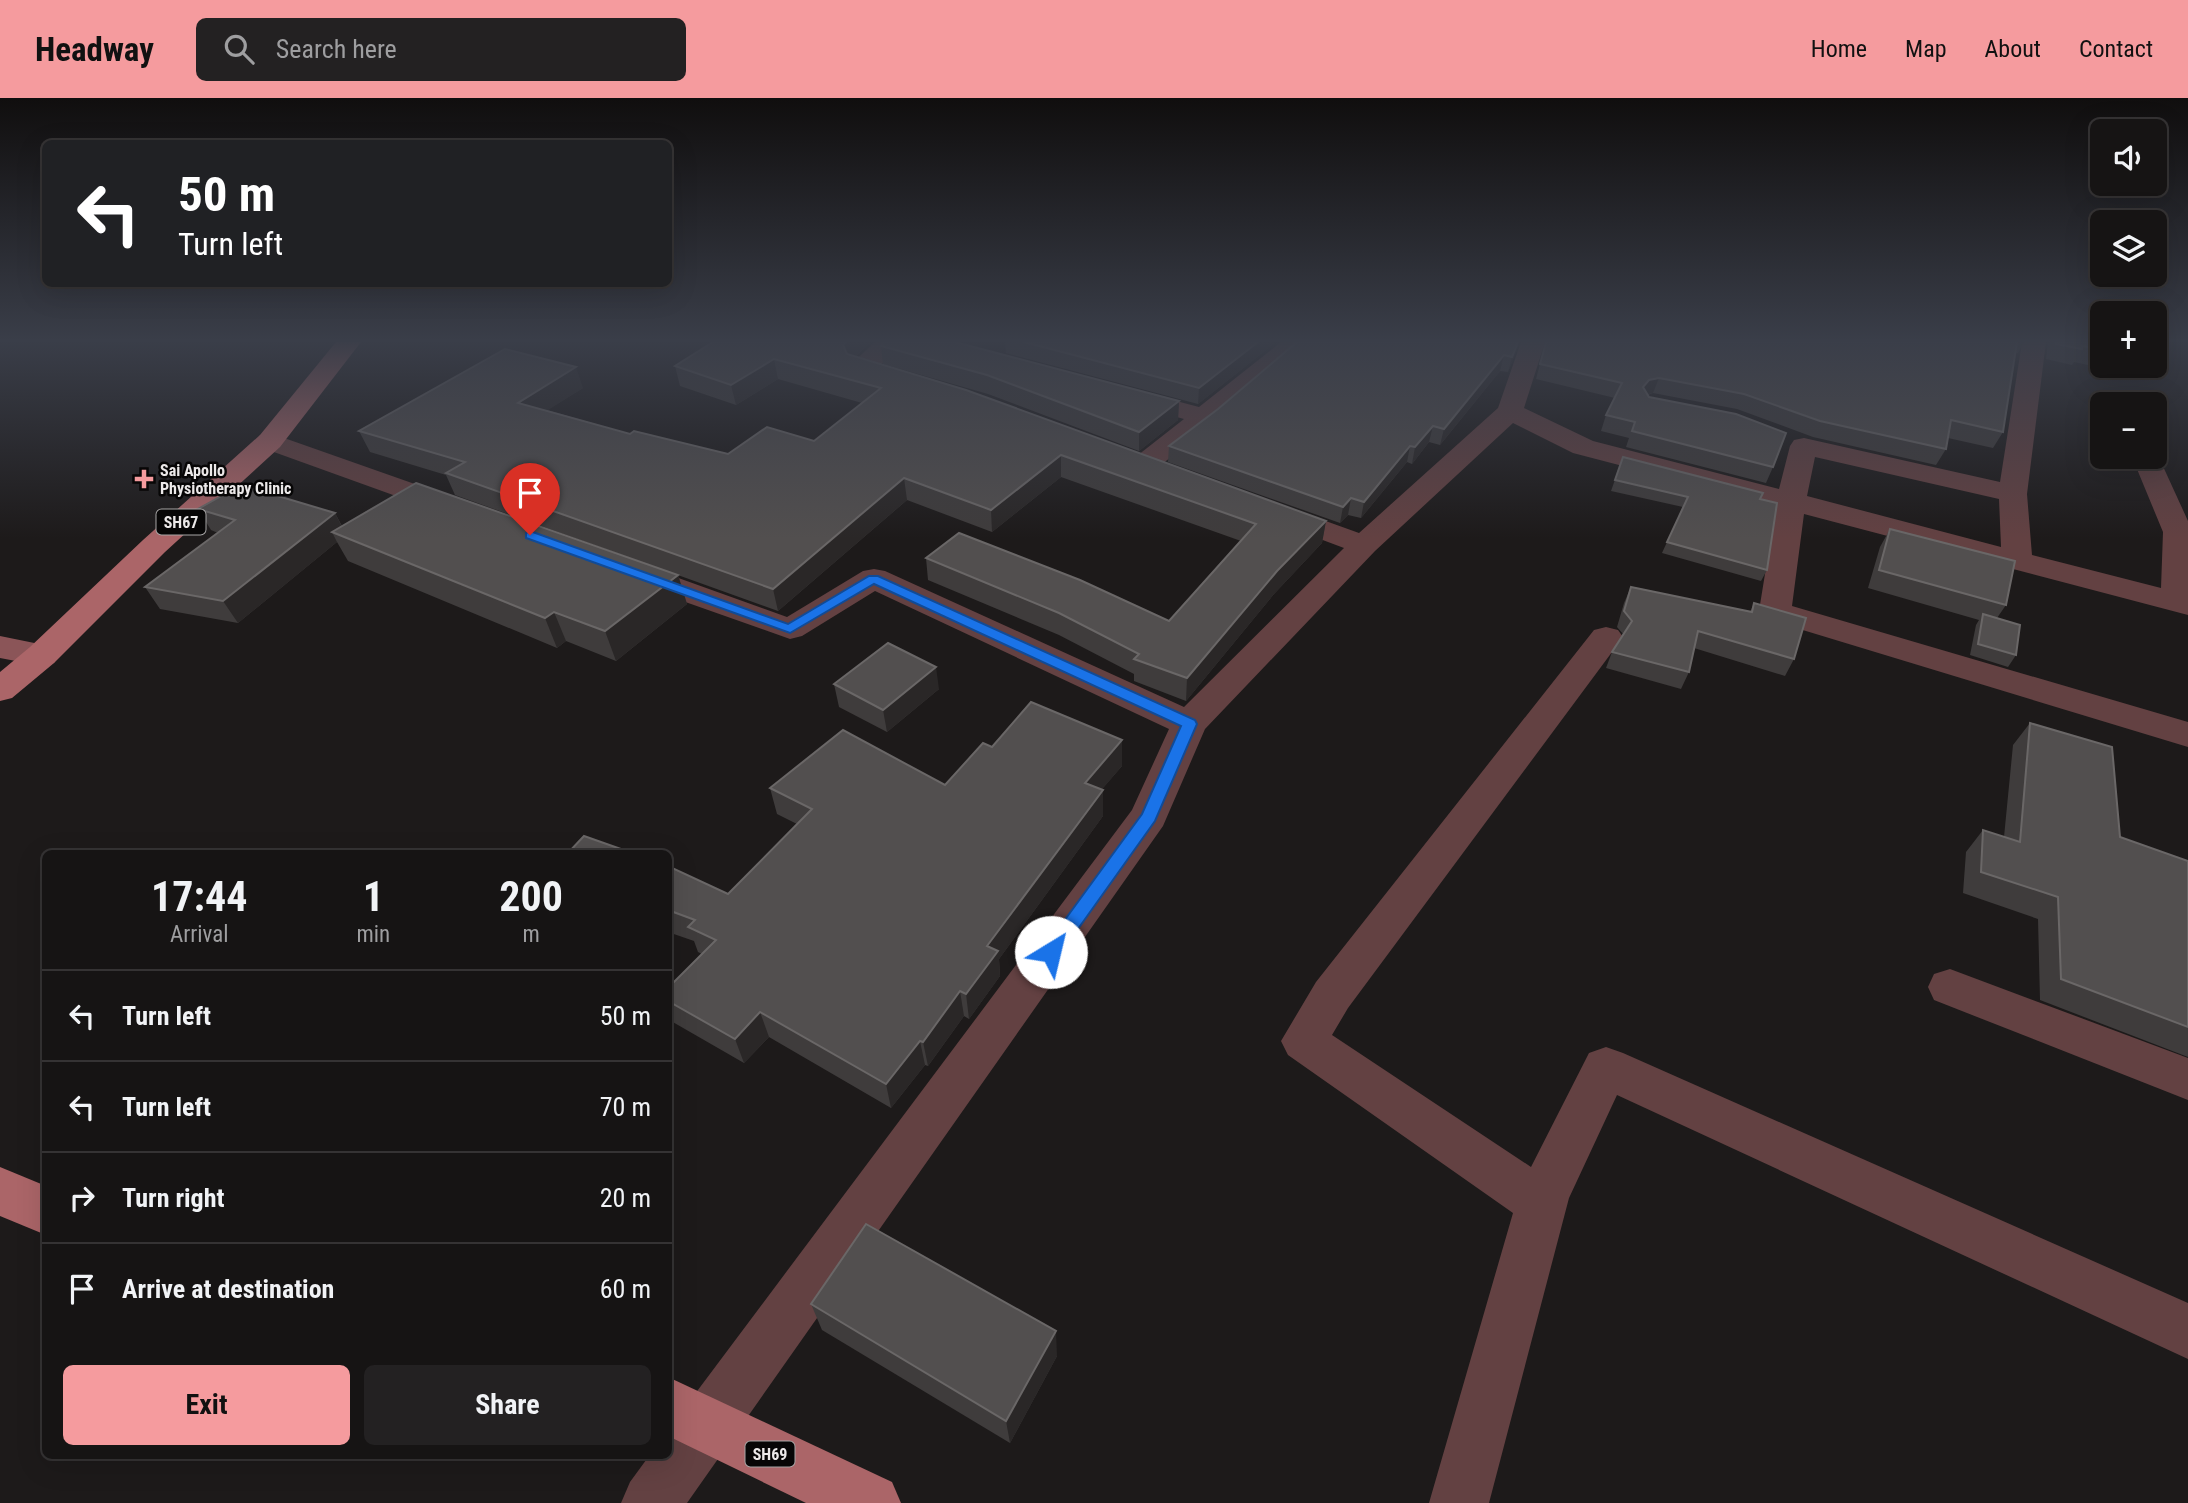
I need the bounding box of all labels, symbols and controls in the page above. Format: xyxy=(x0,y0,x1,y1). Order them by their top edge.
search box xyxy=(196,18,686,81)
text: Headway xyxy=(35,30,154,69)
icon: search xyxy=(220,30,258,68)
text: Search here xyxy=(276,34,397,64)
text: Home xyxy=(1811,35,1867,63)
text: Map xyxy=(1905,35,1947,63)
text: About xyxy=(1985,35,2041,63)
text: Contact xyxy=(2079,35,2153,63)
map controls xyxy=(2090,119,2167,469)
button: sound xyxy=(2090,119,2167,196)
text: 50 m xyxy=(178,166,275,223)
icon: left xyxy=(63,168,154,259)
button: layers xyxy=(2090,210,2167,287)
text: Turn left xyxy=(178,225,283,263)
button: + xyxy=(2090,301,2167,378)
button: − xyxy=(2090,392,2167,469)
place label: Sai Apollo Physiotherapy Clinic xyxy=(160,461,291,498)
pin xyxy=(500,463,560,535)
marker: Sai Apollo Physiotherapy Clinic xyxy=(134,469,154,489)
icon: arrive xyxy=(511,474,549,512)
road number: SH67 xyxy=(156,510,206,534)
text: 17:44 xyxy=(151,872,247,921)
text: 1 xyxy=(363,872,384,921)
text: 200 xyxy=(499,872,563,921)
position arrow xyxy=(1014,915,1088,989)
text: Arrival xyxy=(170,921,228,948)
text: min xyxy=(356,921,390,948)
text: m xyxy=(522,921,540,948)
icon: left xyxy=(63,997,101,1035)
text: Turn left xyxy=(122,1001,211,1031)
text: 50 m xyxy=(600,1001,651,1031)
icon: left xyxy=(63,1088,101,1126)
text: Turn left xyxy=(122,1092,211,1122)
text: 70 m xyxy=(600,1092,651,1122)
icon: right xyxy=(63,1179,101,1217)
text: Turn right xyxy=(122,1183,224,1213)
text: 20 m xyxy=(600,1183,651,1213)
icon: arrive xyxy=(63,1270,101,1308)
text: Arrive at destination xyxy=(122,1274,334,1304)
text: 60 m xyxy=(600,1274,651,1304)
button: Exit xyxy=(63,1365,350,1445)
button: Share xyxy=(364,1365,651,1445)
road number: SH69 xyxy=(746,1442,794,1466)

